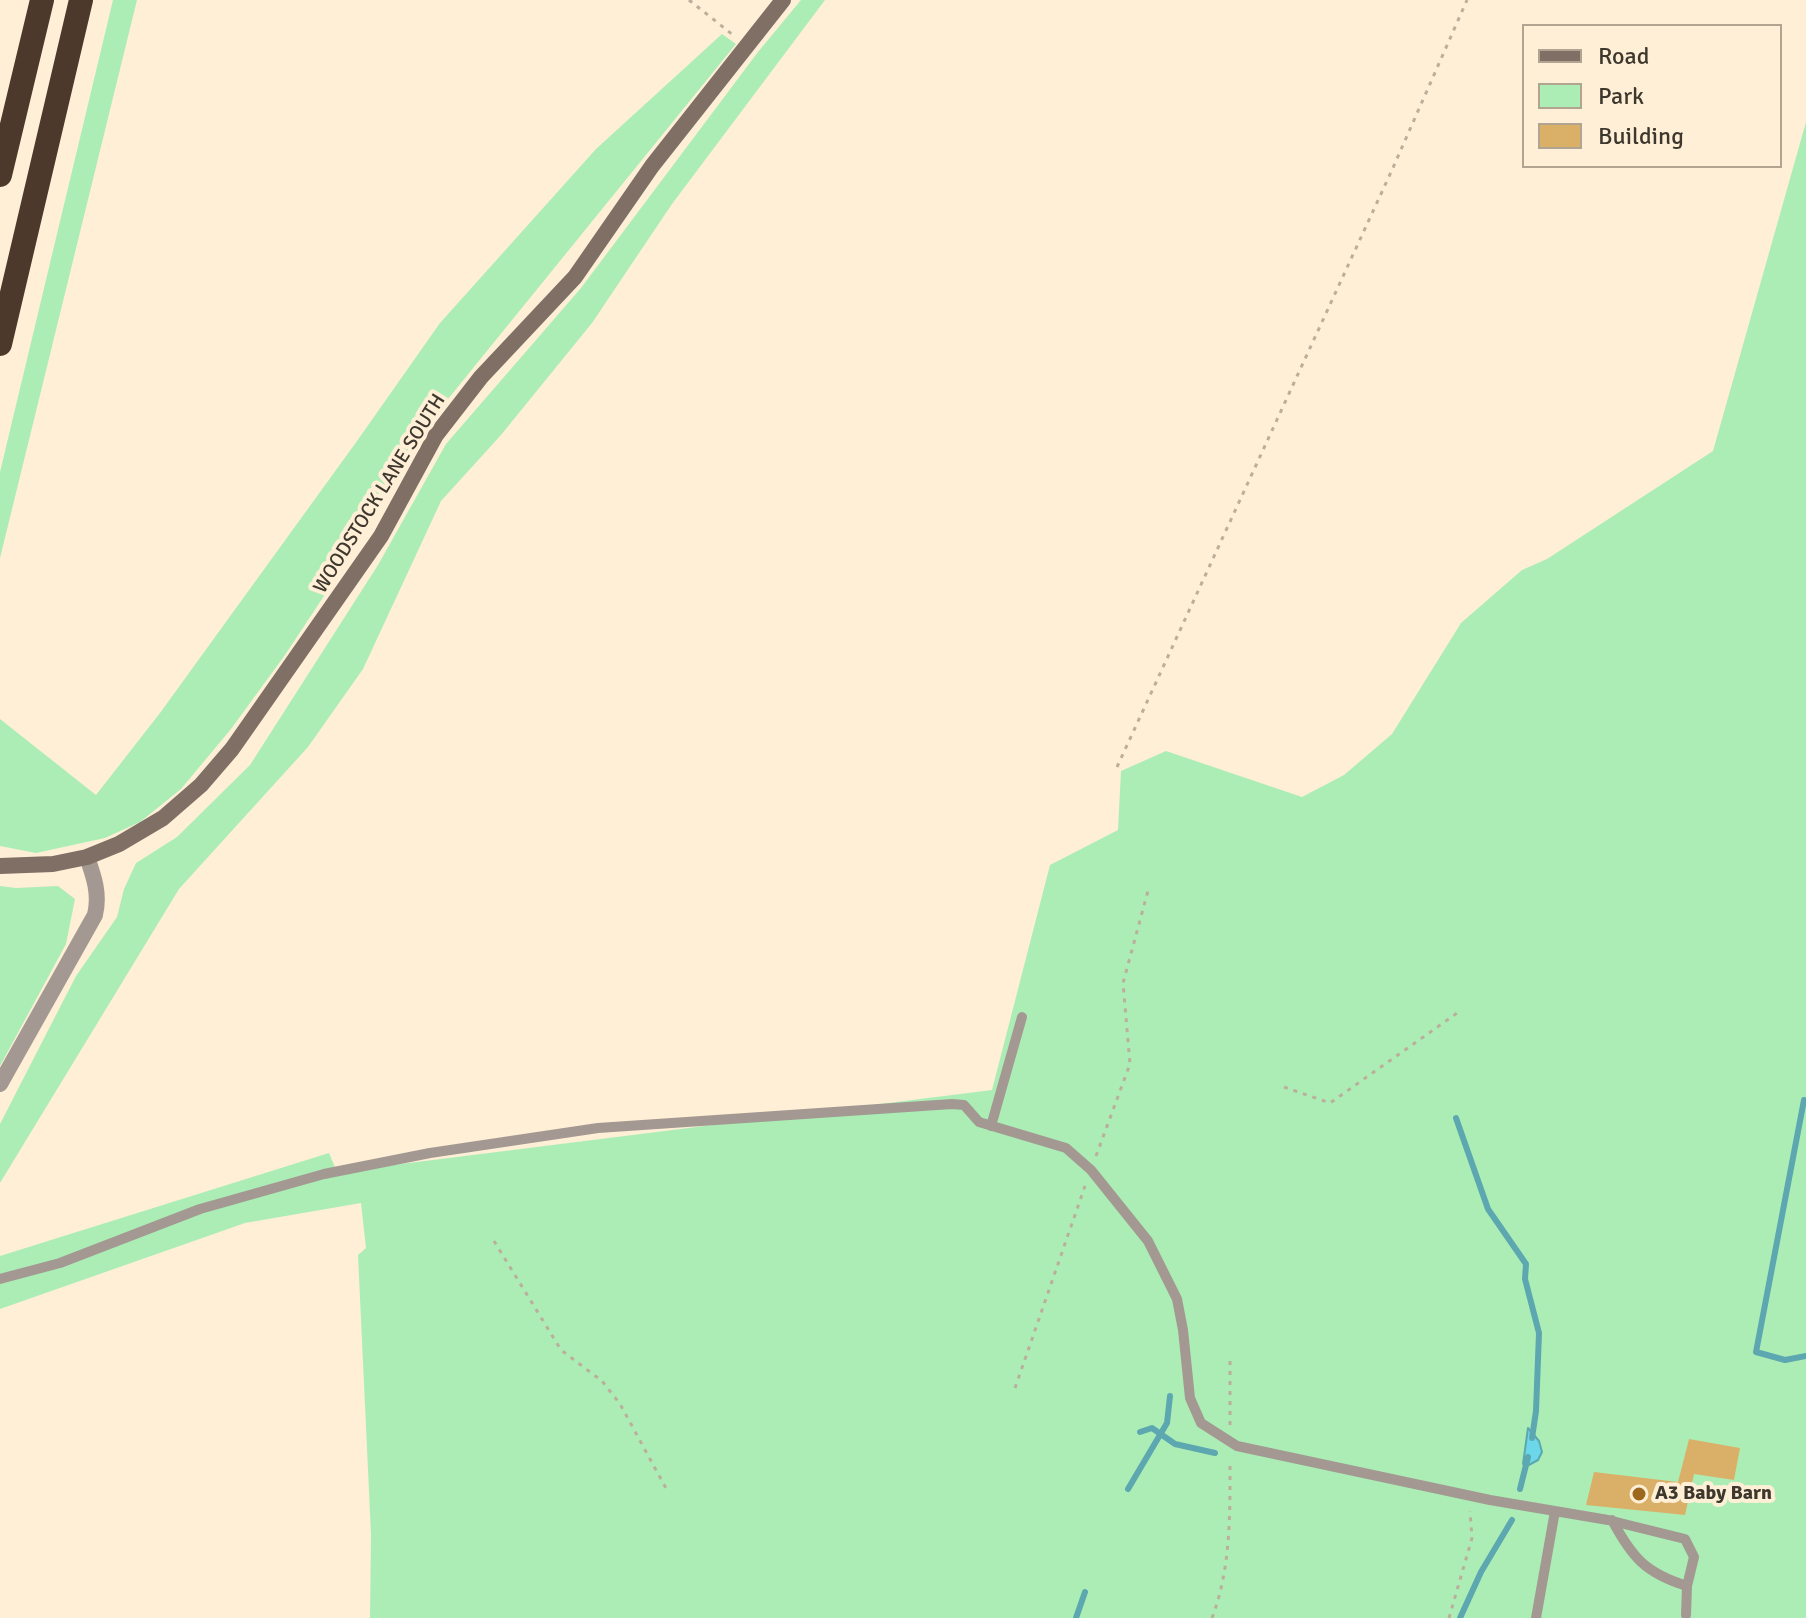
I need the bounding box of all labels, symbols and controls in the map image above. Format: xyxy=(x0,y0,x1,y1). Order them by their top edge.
legend xyxy=(1522,24,1782,168)
text: Road xyxy=(1598,41,1649,71)
text: Park xyxy=(1598,81,1644,111)
text: Building xyxy=(1598,121,1684,151)
street label: WOODSTOCK LANE SOUTH xyxy=(309,390,451,598)
place label: A3 Baby Barn xyxy=(1655,1482,1772,1506)
marker: A3 Baby Barn xyxy=(1630,1485,1648,1503)

